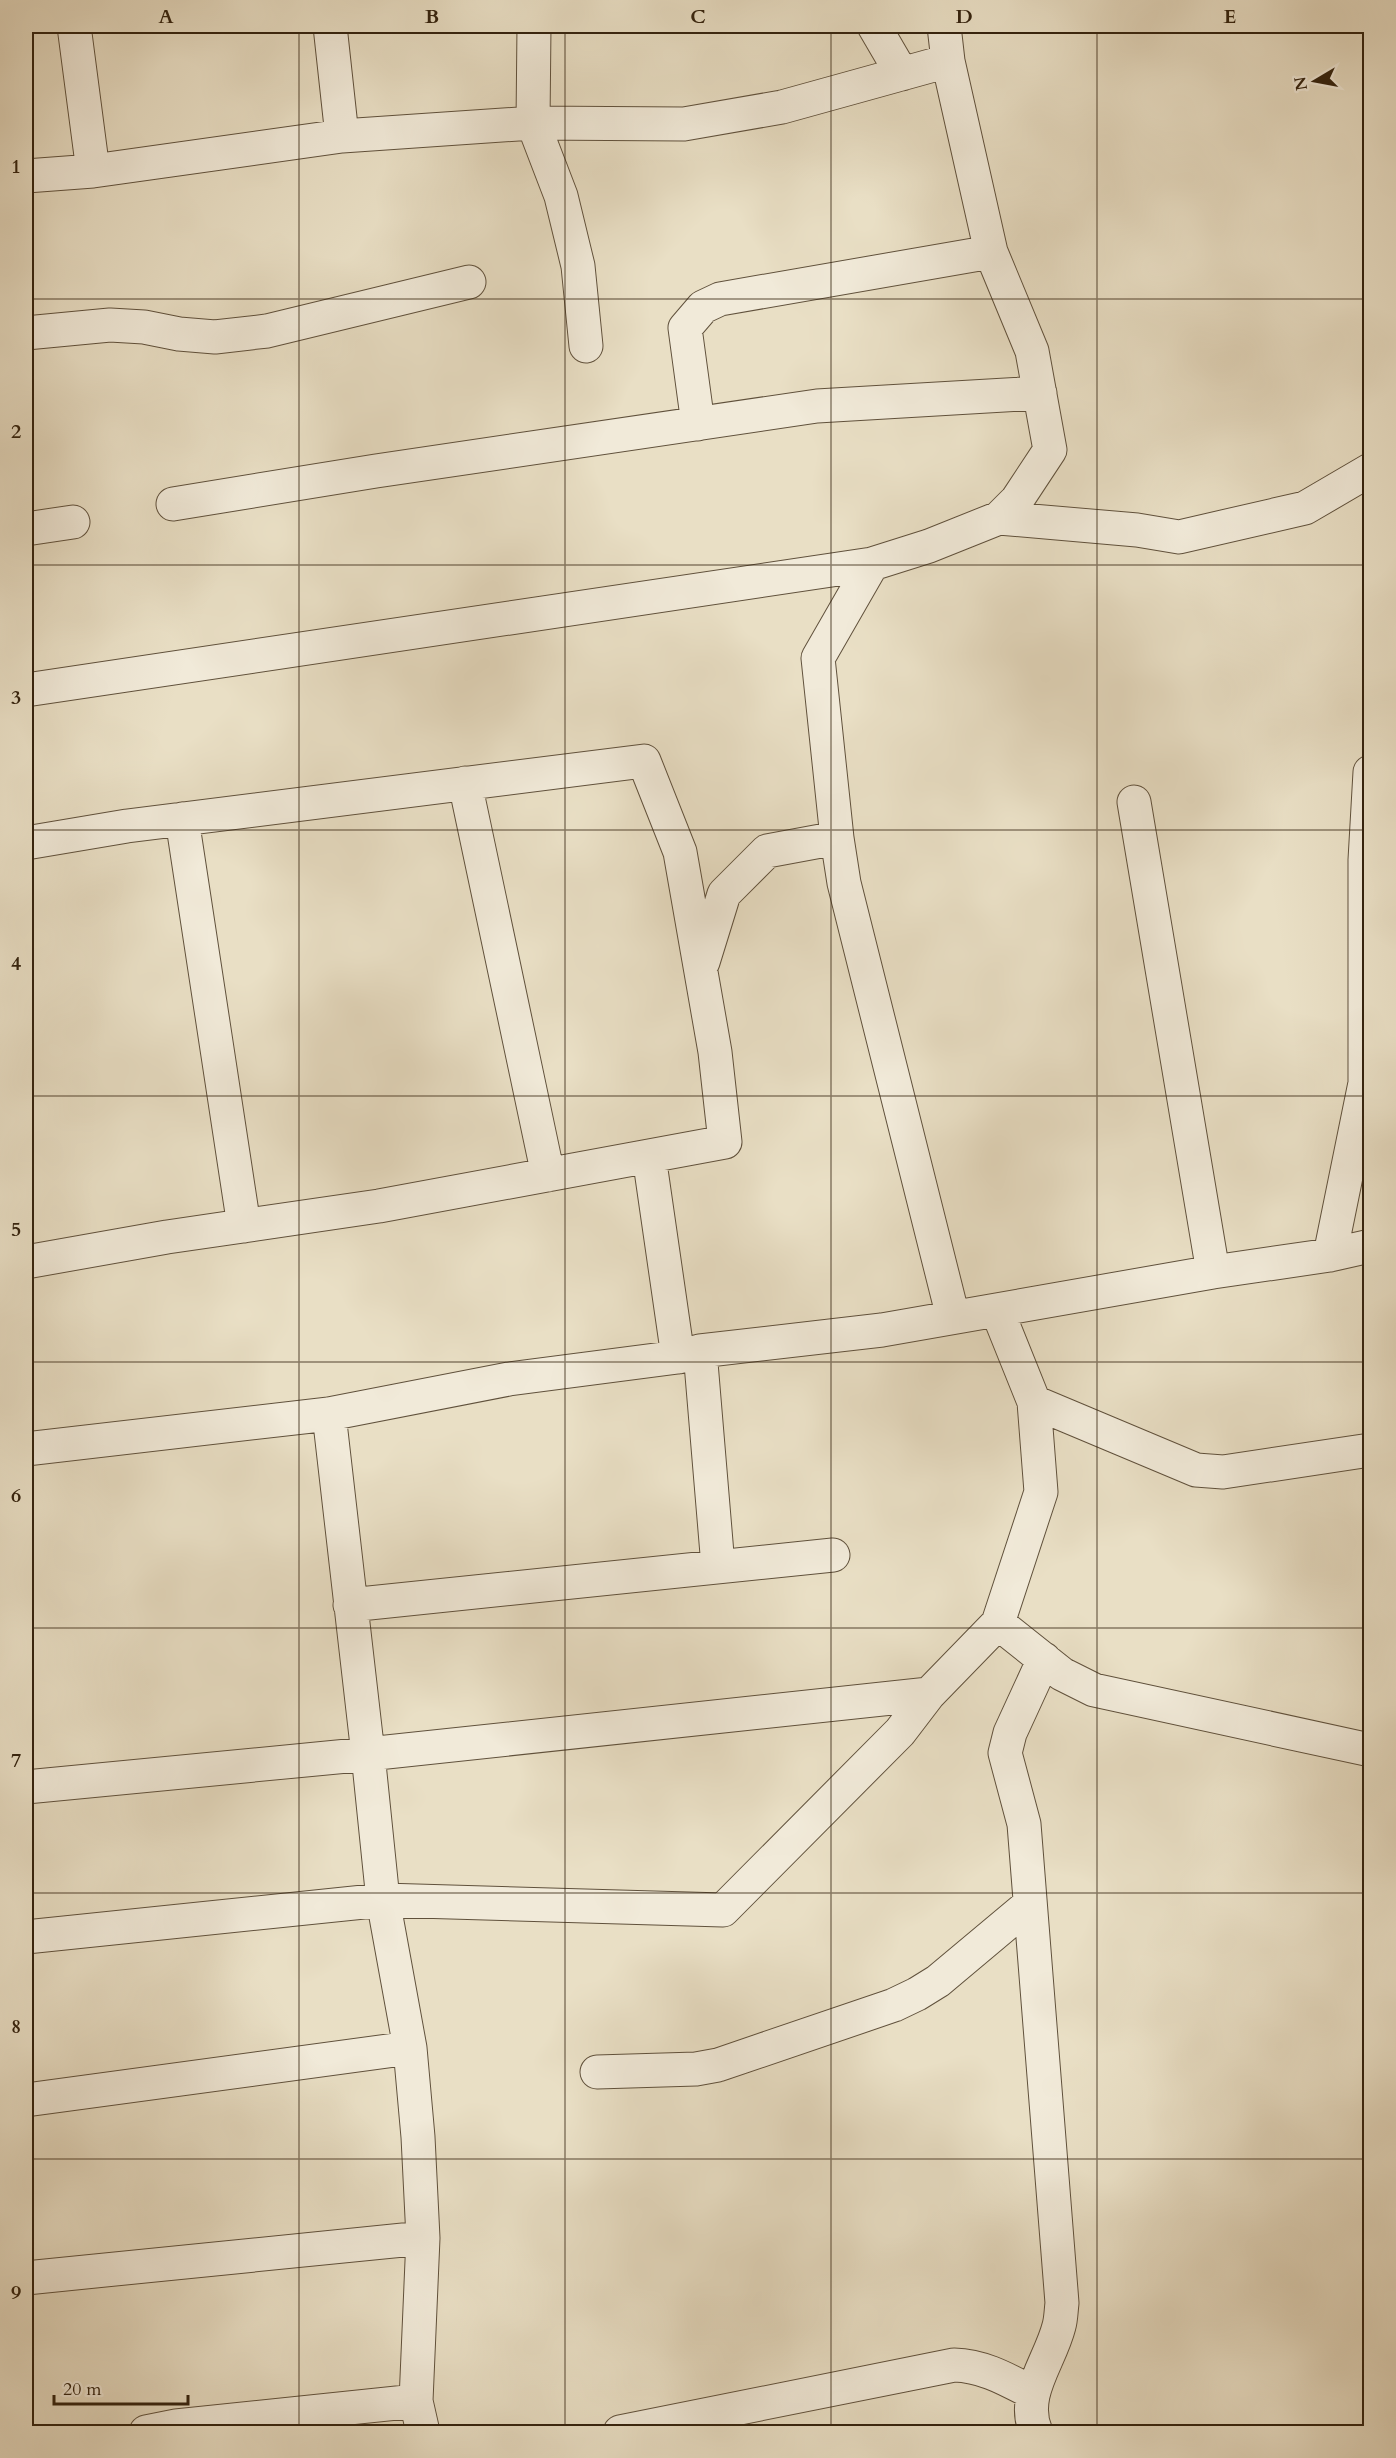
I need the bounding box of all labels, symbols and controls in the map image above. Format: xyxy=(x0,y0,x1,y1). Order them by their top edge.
text: A xyxy=(158,3,174,30)
text: B xyxy=(425,3,439,30)
text: C xyxy=(690,3,706,30)
text: D xyxy=(955,3,973,30)
text: E xyxy=(1224,3,1236,30)
north arrow xyxy=(1285,51,1345,111)
text: N xyxy=(1289,75,1313,92)
text: 1 xyxy=(11,153,21,180)
text: 2 xyxy=(11,418,21,445)
text: 3 xyxy=(11,684,21,711)
text: 4 xyxy=(11,950,21,977)
text: 5 xyxy=(11,1216,21,1243)
text: 6 xyxy=(11,1482,21,1509)
text: 7 xyxy=(11,1747,21,1774)
text: 8 xyxy=(11,2013,21,2040)
text: 9 xyxy=(11,2279,21,2306)
scale bar xyxy=(54,2368,188,2406)
text: 20 m xyxy=(63,2377,102,2402)

